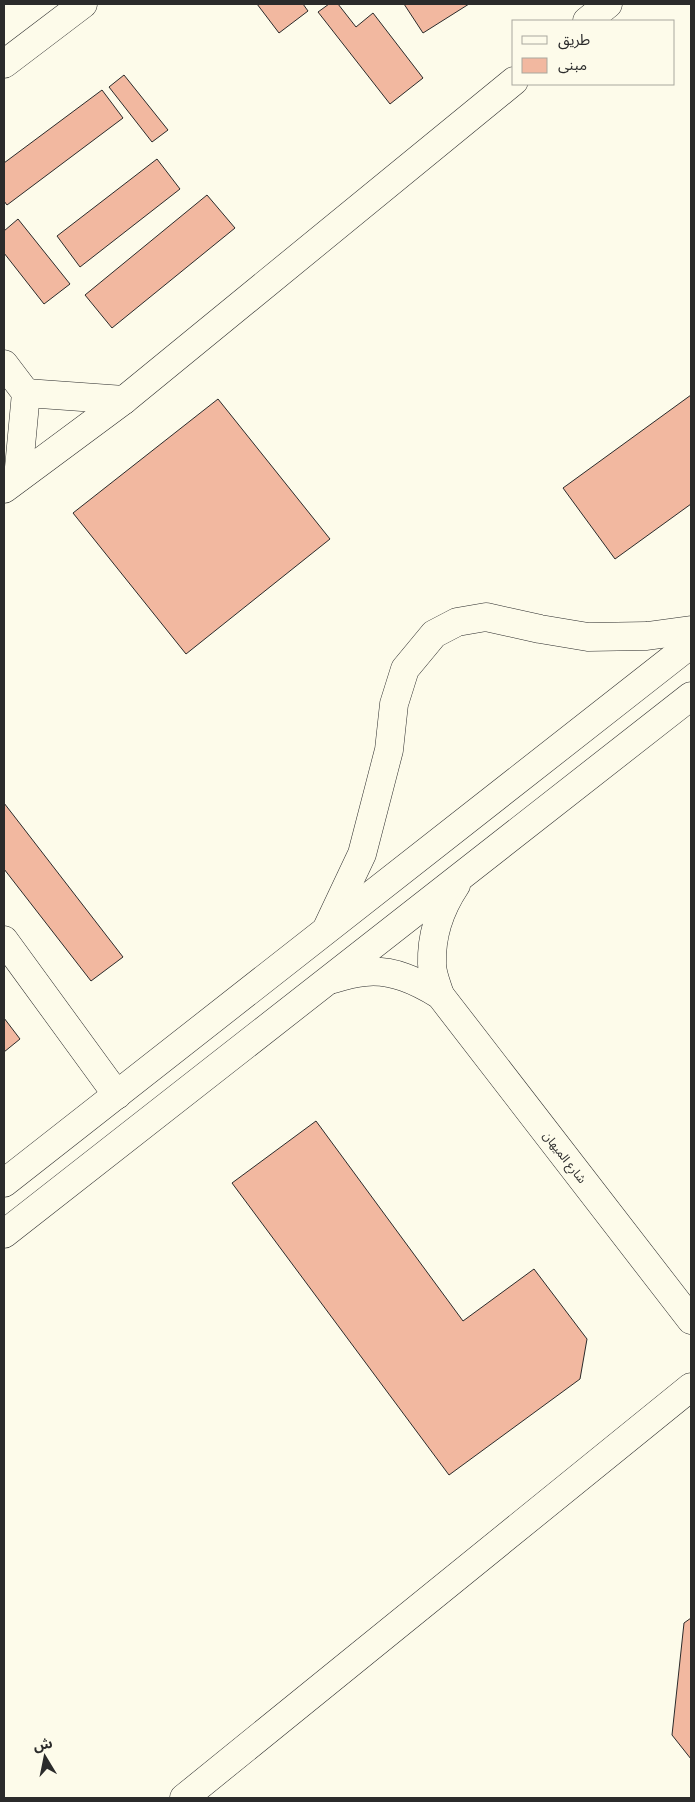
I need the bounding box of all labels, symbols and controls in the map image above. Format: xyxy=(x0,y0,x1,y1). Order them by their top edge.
legend xyxy=(512,20,675,85)
text: طريق xyxy=(558,29,590,50)
text: مبنى xyxy=(558,54,587,75)
street label: شارع الميهان xyxy=(538,1127,591,1187)
north arrow xyxy=(20,1732,70,1782)
text: ش xyxy=(32,1733,54,1756)

